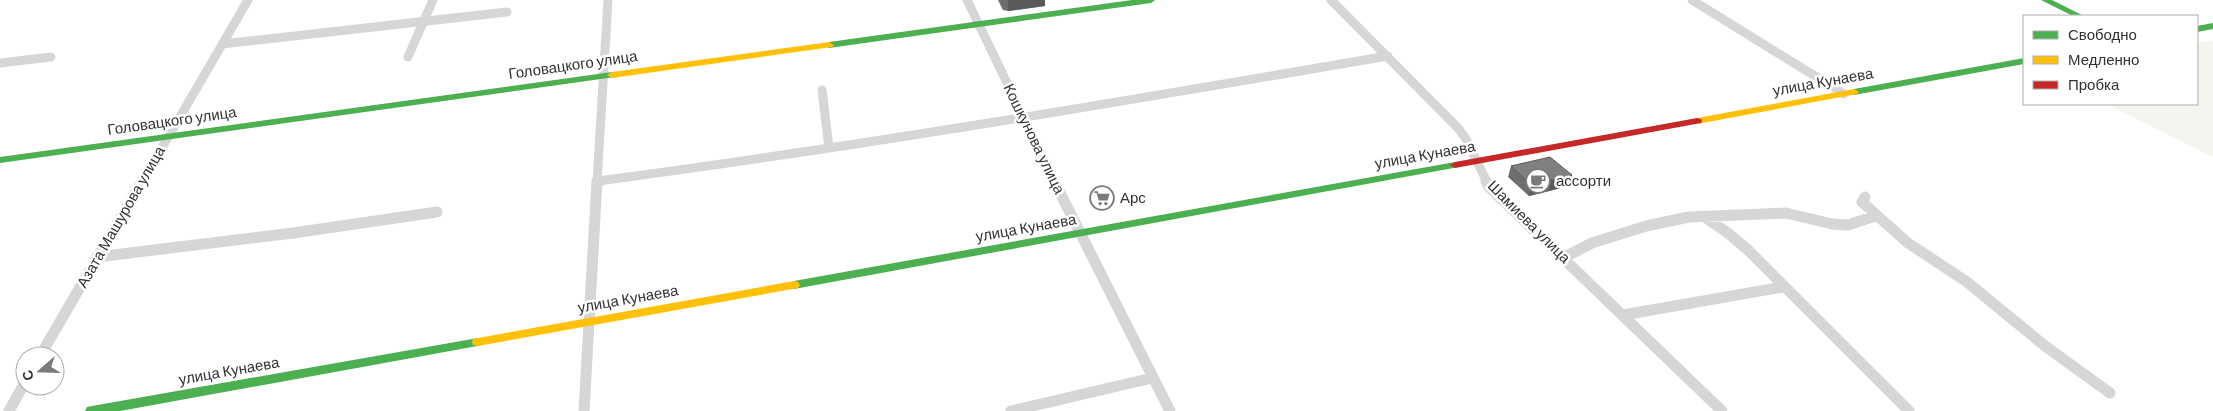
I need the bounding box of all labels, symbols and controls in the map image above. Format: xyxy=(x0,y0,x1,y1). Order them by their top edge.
legend xyxy=(2023,15,2198,105)
text: Свободно xyxy=(2068,25,2137,43)
street label: Головацкого улица xyxy=(507,46,639,82)
text: Медленно xyxy=(2068,50,2139,68)
street label: улица Кунаева xyxy=(1771,63,1875,99)
text: Пробка xyxy=(2068,75,2120,93)
street label: Кошкунова улица xyxy=(1000,81,1070,197)
street label: Головацкого улица xyxy=(106,102,238,138)
street label: улица Кунаева xyxy=(1373,136,1477,172)
street label: Азата Машурова улица xyxy=(72,142,168,290)
cafe icon: ассорти xyxy=(1525,168,1551,194)
place label: ассорти xyxy=(1556,171,1611,189)
street label: Шамиева улица xyxy=(1485,176,1575,267)
supermarket icon: Арс xyxy=(1089,185,1115,211)
place label: Арс xyxy=(1120,188,1146,206)
street label: улица Кунаева xyxy=(974,209,1078,245)
street label: улица Кунаева xyxy=(576,280,680,316)
north arrow xyxy=(15,346,65,396)
street label: улица Кунаева xyxy=(177,352,281,388)
text: С xyxy=(18,368,37,383)

